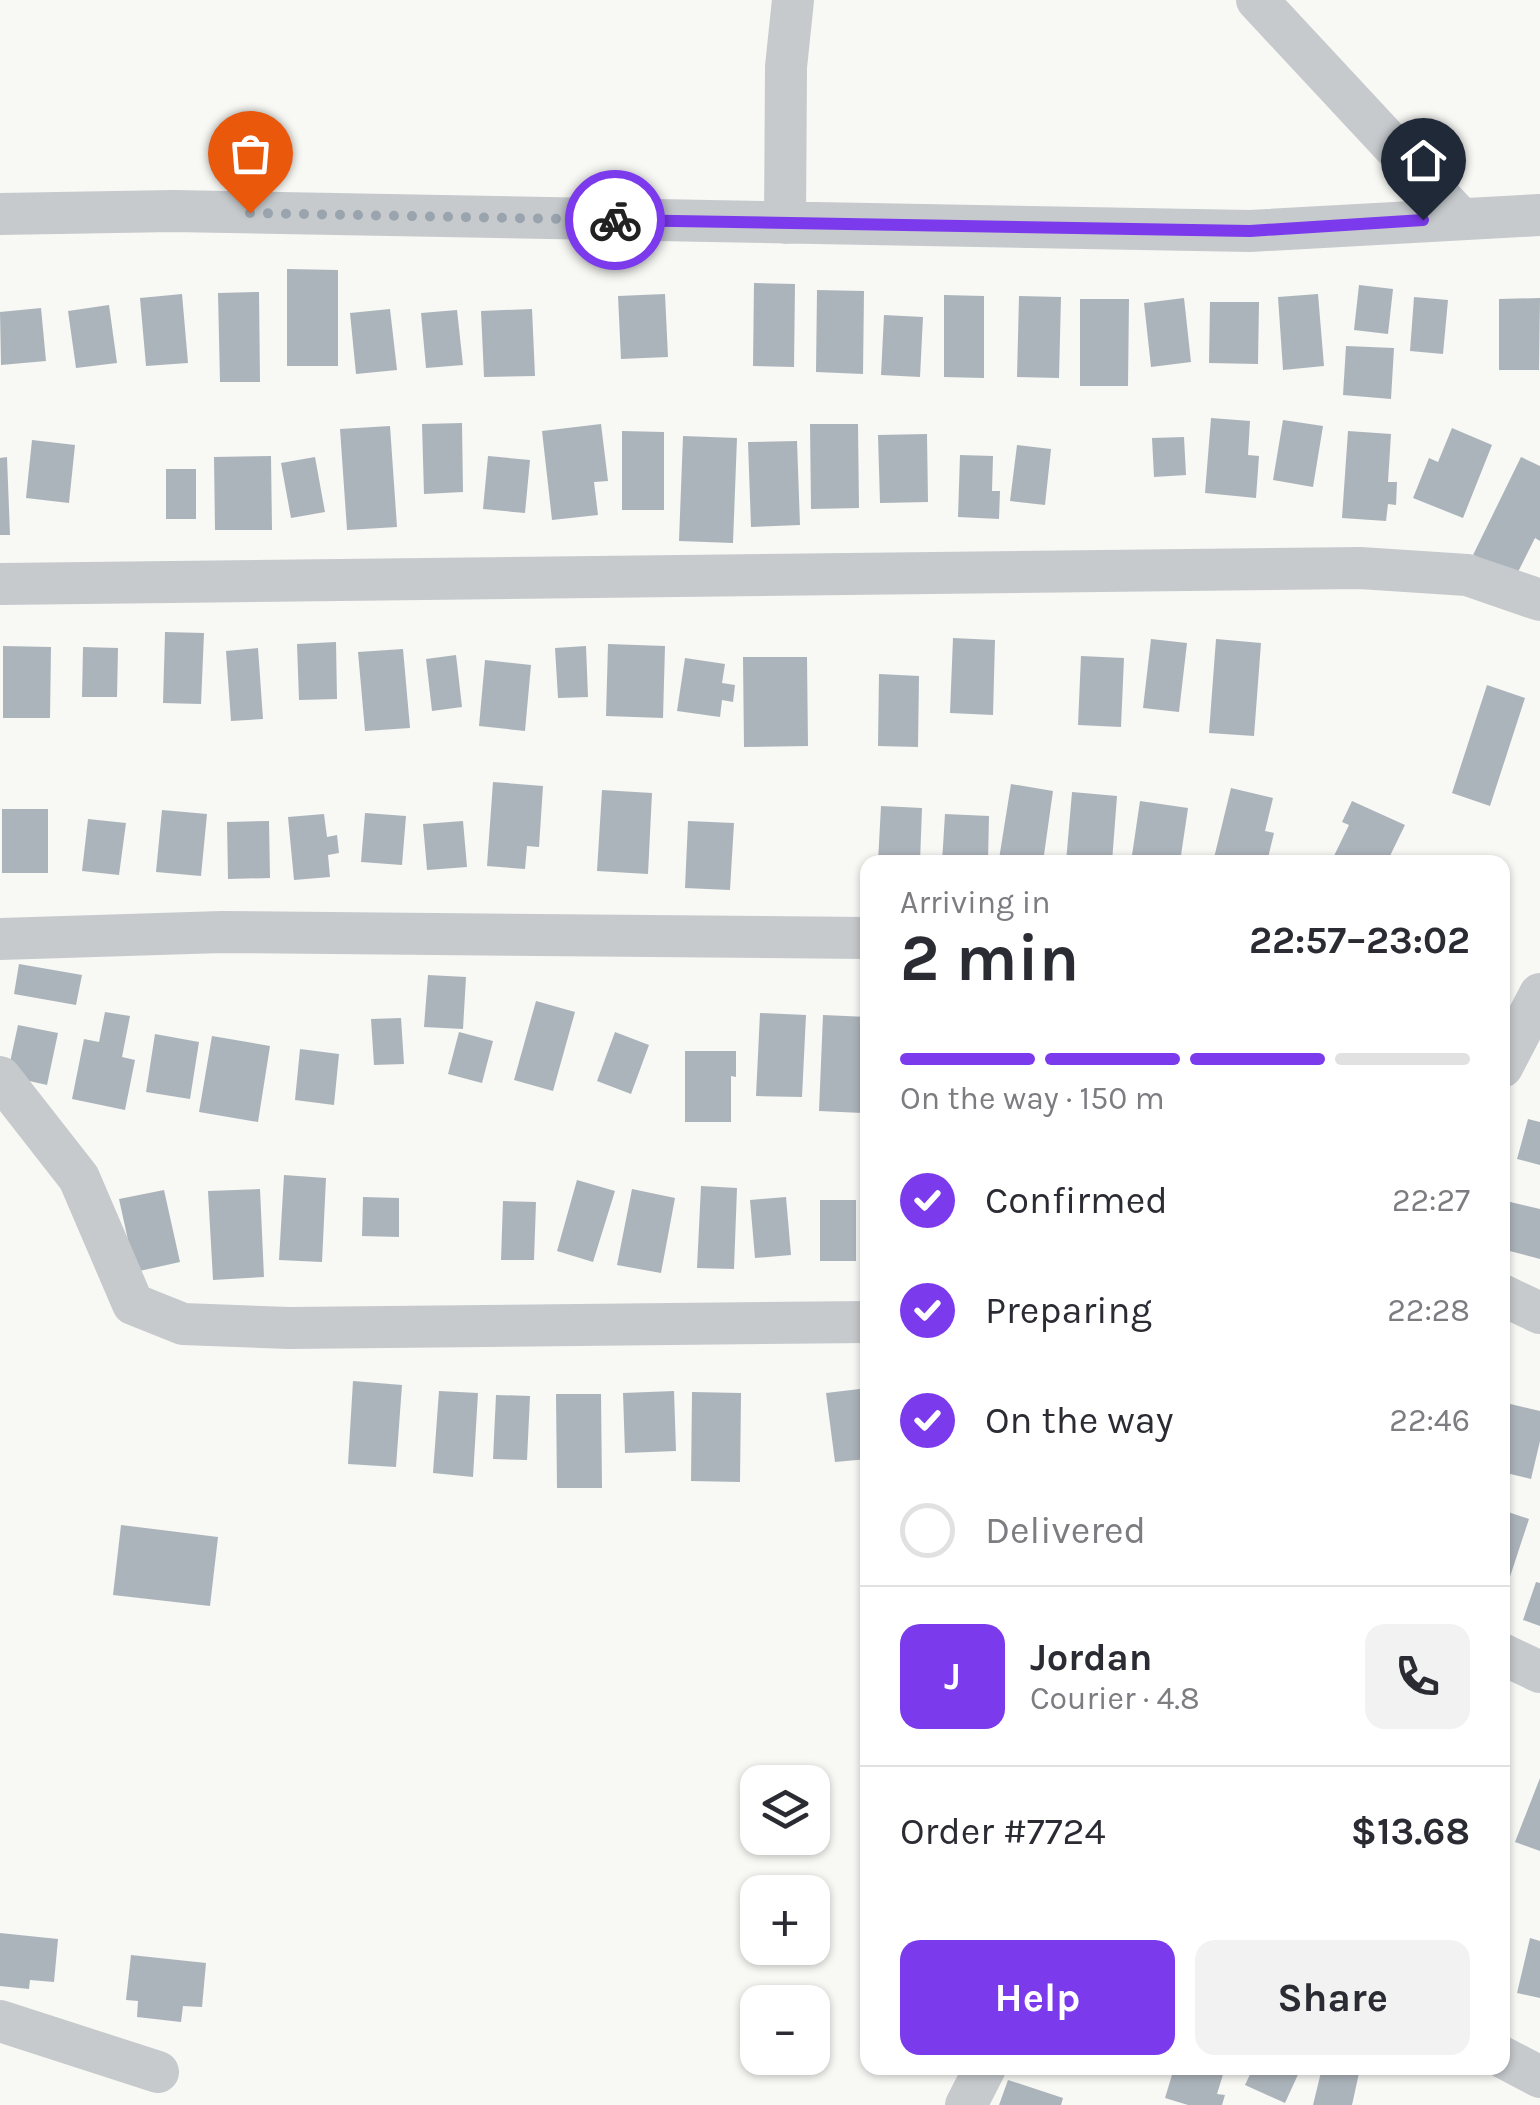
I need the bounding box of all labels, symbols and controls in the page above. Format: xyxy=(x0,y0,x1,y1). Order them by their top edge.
pin xyxy=(208,111,293,214)
pin xyxy=(1381,118,1466,221)
icon: bag xyxy=(223,126,278,181)
icon: home xyxy=(1396,133,1451,188)
courier xyxy=(565,170,665,270)
icon: bike xyxy=(588,193,643,248)
text: Arriving in xyxy=(900,884,1051,921)
text: 22:57–23:02 xyxy=(1249,918,1470,963)
text: 2 min xyxy=(900,920,1079,996)
text: On the way · 150 m xyxy=(900,1080,1165,1117)
icon: check xyxy=(900,1173,955,1228)
text: Confirmed xyxy=(985,1178,1168,1223)
text: 22:27 xyxy=(1392,1182,1470,1219)
icon: check xyxy=(900,1283,955,1338)
text: Preparing xyxy=(985,1288,1152,1333)
text: 22:28 xyxy=(1387,1292,1470,1329)
icon: check xyxy=(900,1393,955,1448)
text: On the way xyxy=(985,1398,1173,1443)
text: 22:46 xyxy=(1389,1402,1470,1439)
text: Delivered xyxy=(985,1508,1146,1553)
button: phone xyxy=(1365,1624,1470,1729)
text: Jordan xyxy=(1030,1635,1153,1680)
text: J xyxy=(944,1654,961,1699)
text: Courier · 4.8 xyxy=(1030,1680,1200,1717)
map controls xyxy=(740,1765,830,2075)
button: layers xyxy=(740,1765,830,1855)
text: Order #7724 xyxy=(900,1809,1106,1854)
text: $13.68 xyxy=(1351,1809,1470,1854)
button: + xyxy=(740,1875,830,1965)
button: Help xyxy=(900,1940,1175,2055)
button: Share xyxy=(1195,1940,1470,2055)
button: − xyxy=(740,1985,830,2075)

